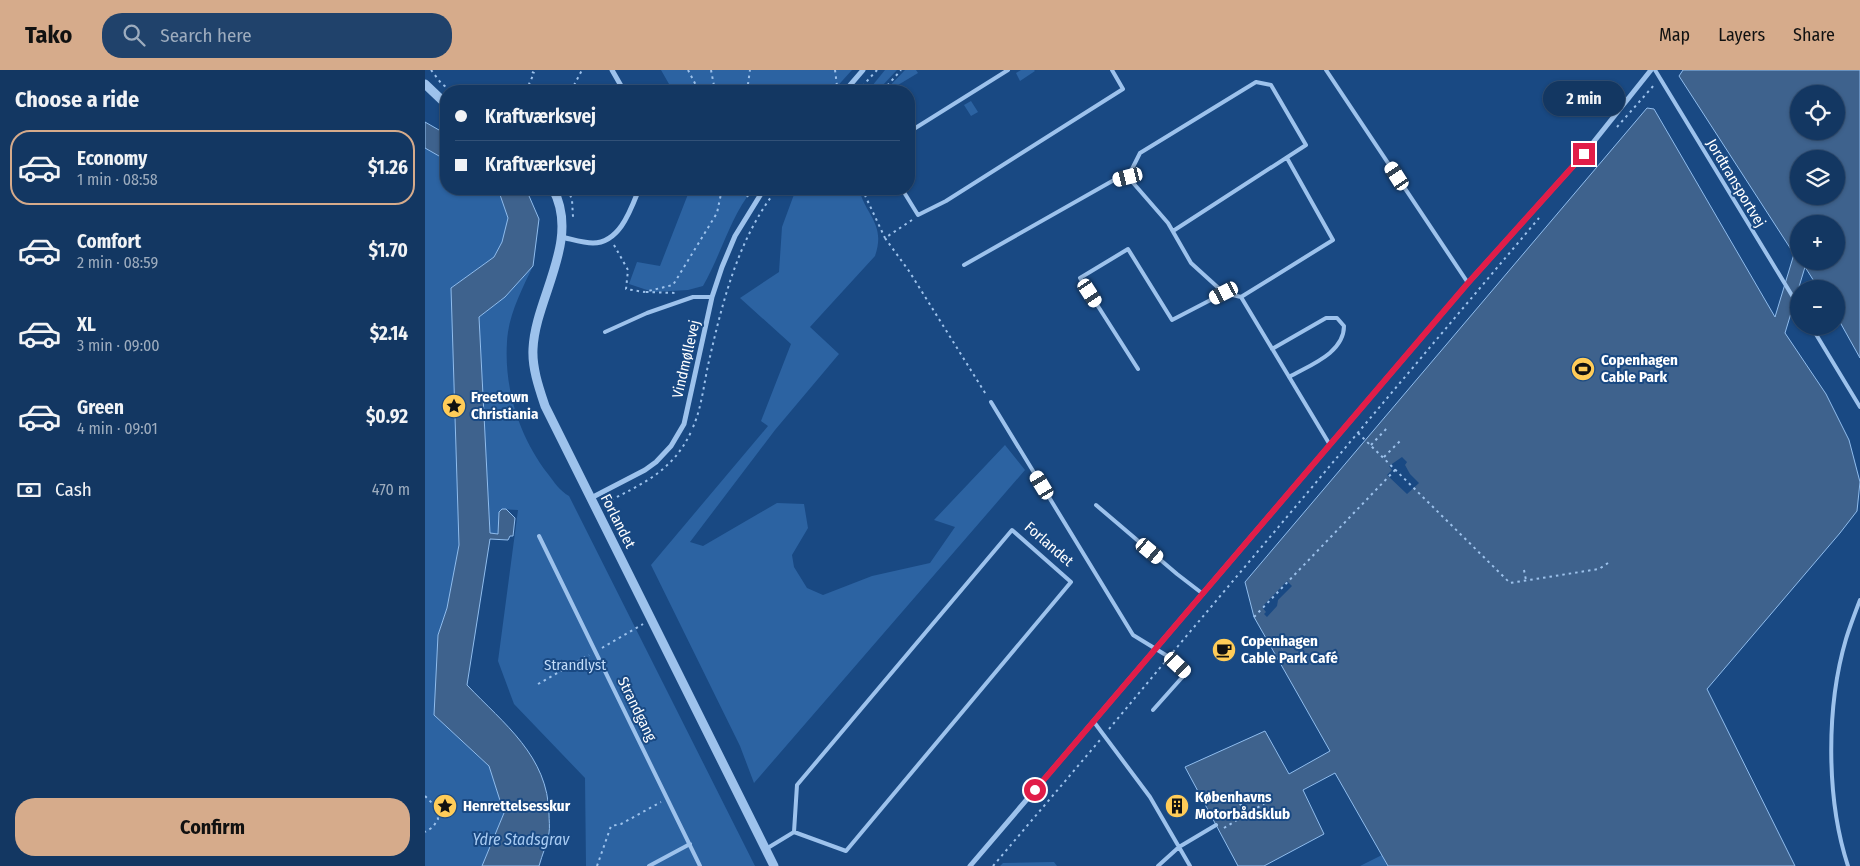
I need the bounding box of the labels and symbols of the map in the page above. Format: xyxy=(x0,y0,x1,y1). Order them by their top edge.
callout: 2 min xyxy=(1543,82,1625,116)
street label: Jordtransportvej xyxy=(1703,136,1769,230)
route end xyxy=(1573,143,1595,165)
car xyxy=(1382,159,1411,193)
car xyxy=(1111,166,1144,188)
car xyxy=(1075,276,1104,310)
car xyxy=(1207,280,1240,306)
street label: Vindmøllevej xyxy=(668,318,704,400)
place label: Copenhagen Cable Park xyxy=(1601,351,1678,386)
sports icon: Copenhagen Cable Park xyxy=(1570,356,1596,382)
place label: Freetown Christiania xyxy=(471,388,539,423)
place icon: Freetown Christiania xyxy=(441,393,467,419)
car xyxy=(1027,468,1056,502)
street label: Forlandet xyxy=(597,491,639,551)
street label: Forlandet xyxy=(1021,518,1077,570)
car xyxy=(1133,536,1166,566)
place label: Copenhagen Cable Park Café xyxy=(1241,632,1338,667)
cafe icon: Copenhagen Cable Park Café xyxy=(1211,637,1237,663)
car xyxy=(1161,649,1194,681)
park label: Strandlyst xyxy=(544,656,606,674)
street label: Strandgang xyxy=(614,674,660,744)
route start xyxy=(1024,779,1046,801)
place label: Københavns Motorbådsklub xyxy=(1195,788,1290,823)
place icon: Henrettelsesskur xyxy=(432,793,458,819)
building icon: Københavns Motorbådsklub xyxy=(1164,793,1190,819)
place label: Henrettelsesskur xyxy=(463,797,571,815)
water label: Ydre Stadsgrav xyxy=(473,830,570,849)

